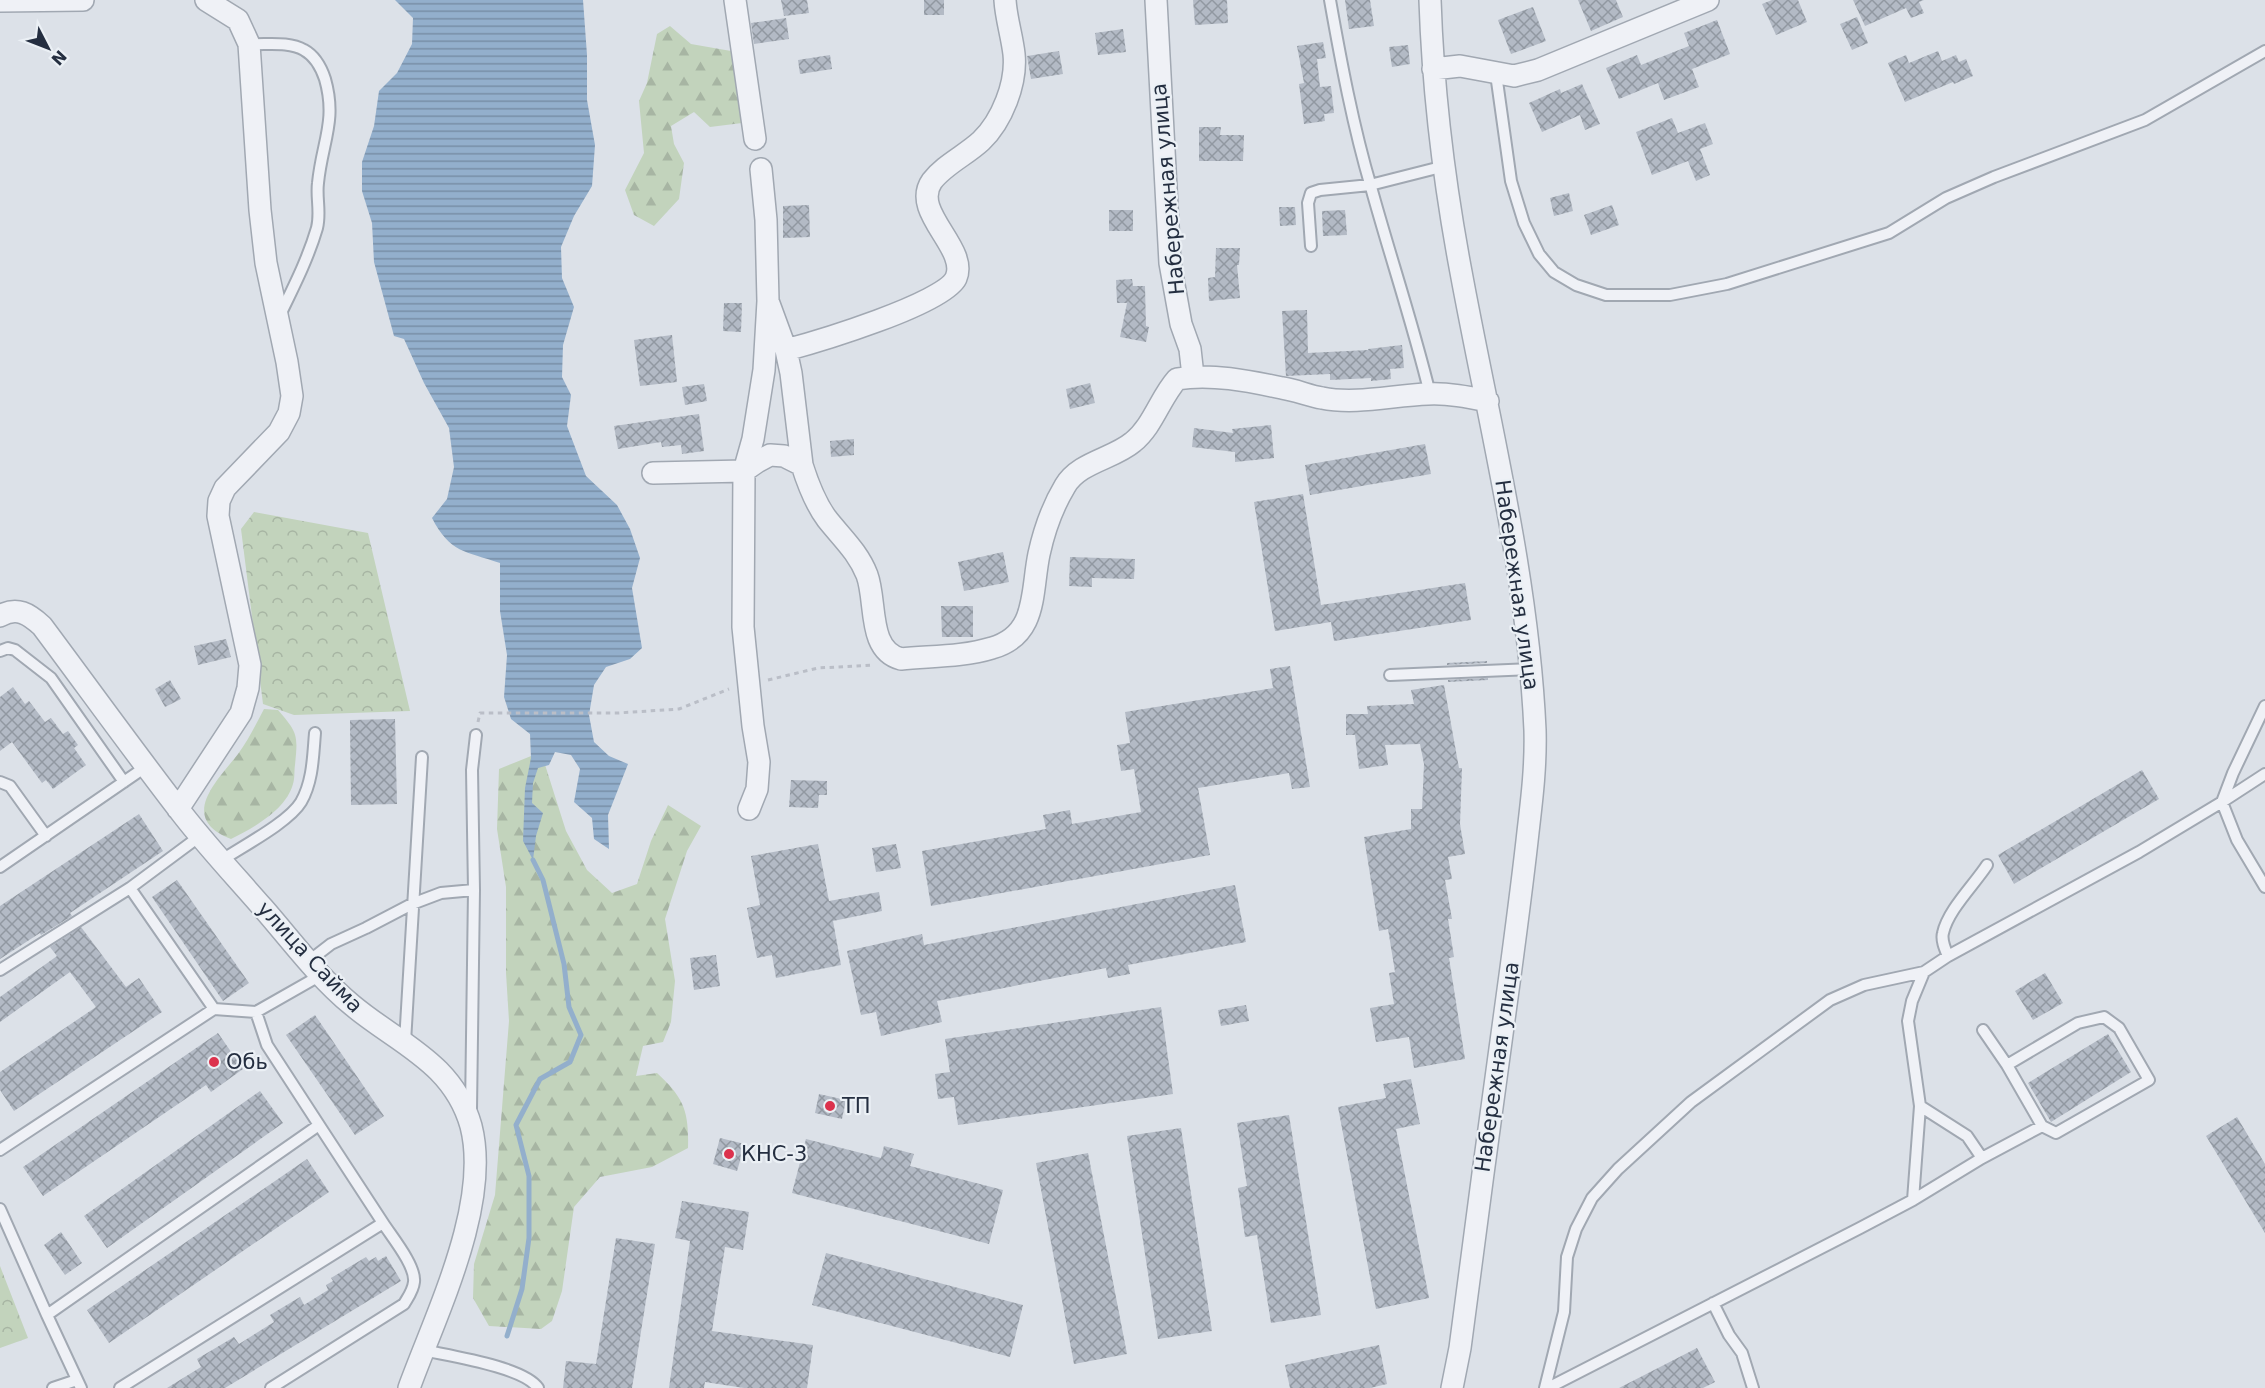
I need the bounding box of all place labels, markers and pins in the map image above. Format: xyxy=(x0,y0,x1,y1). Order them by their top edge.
place label: Обь xyxy=(226,1050,268,1074)
marker: Обь xyxy=(207,1055,221,1069)
place label: ТП xyxy=(841,1094,871,1118)
marker: ТП xyxy=(823,1099,837,1113)
place label: КНС-3 xyxy=(741,1142,807,1166)
marker: КНС-3 xyxy=(722,1147,736,1161)

